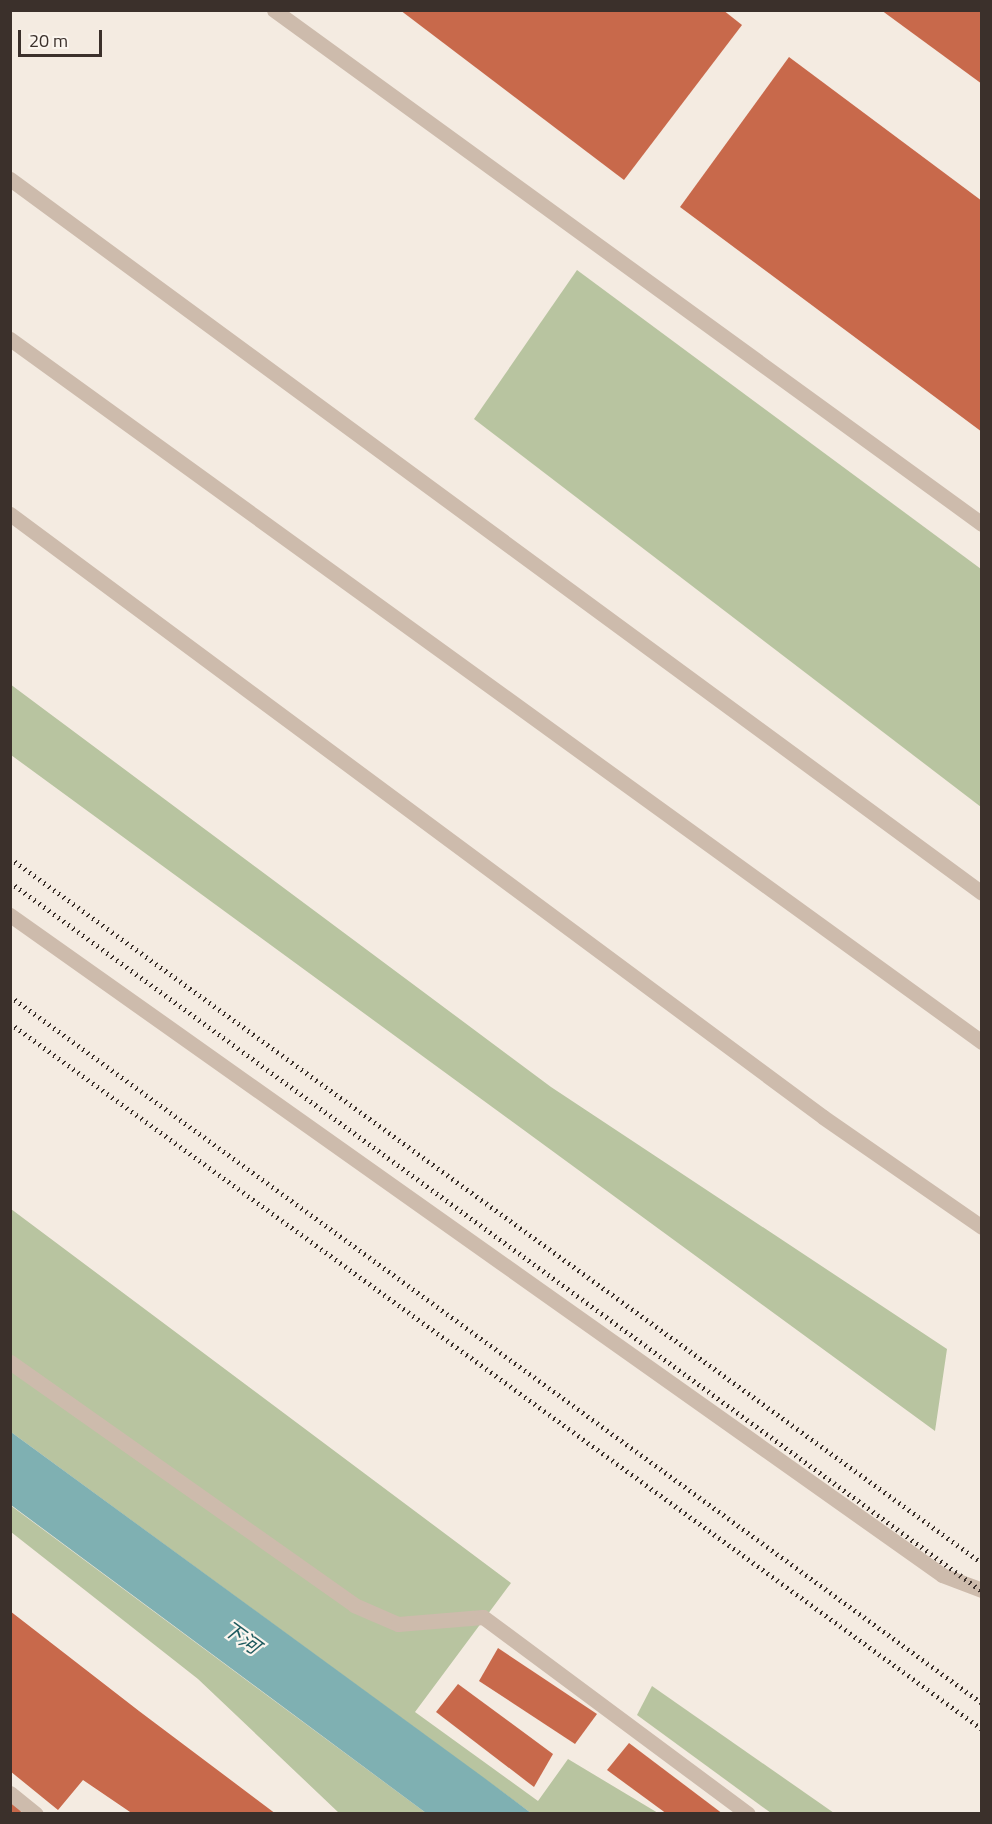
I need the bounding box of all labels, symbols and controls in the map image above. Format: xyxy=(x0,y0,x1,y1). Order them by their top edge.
scale bar xyxy=(21,18,105,56)
text: 20 m xyxy=(29,27,68,54)
water label: 下河 xyxy=(219,1616,265,1658)

